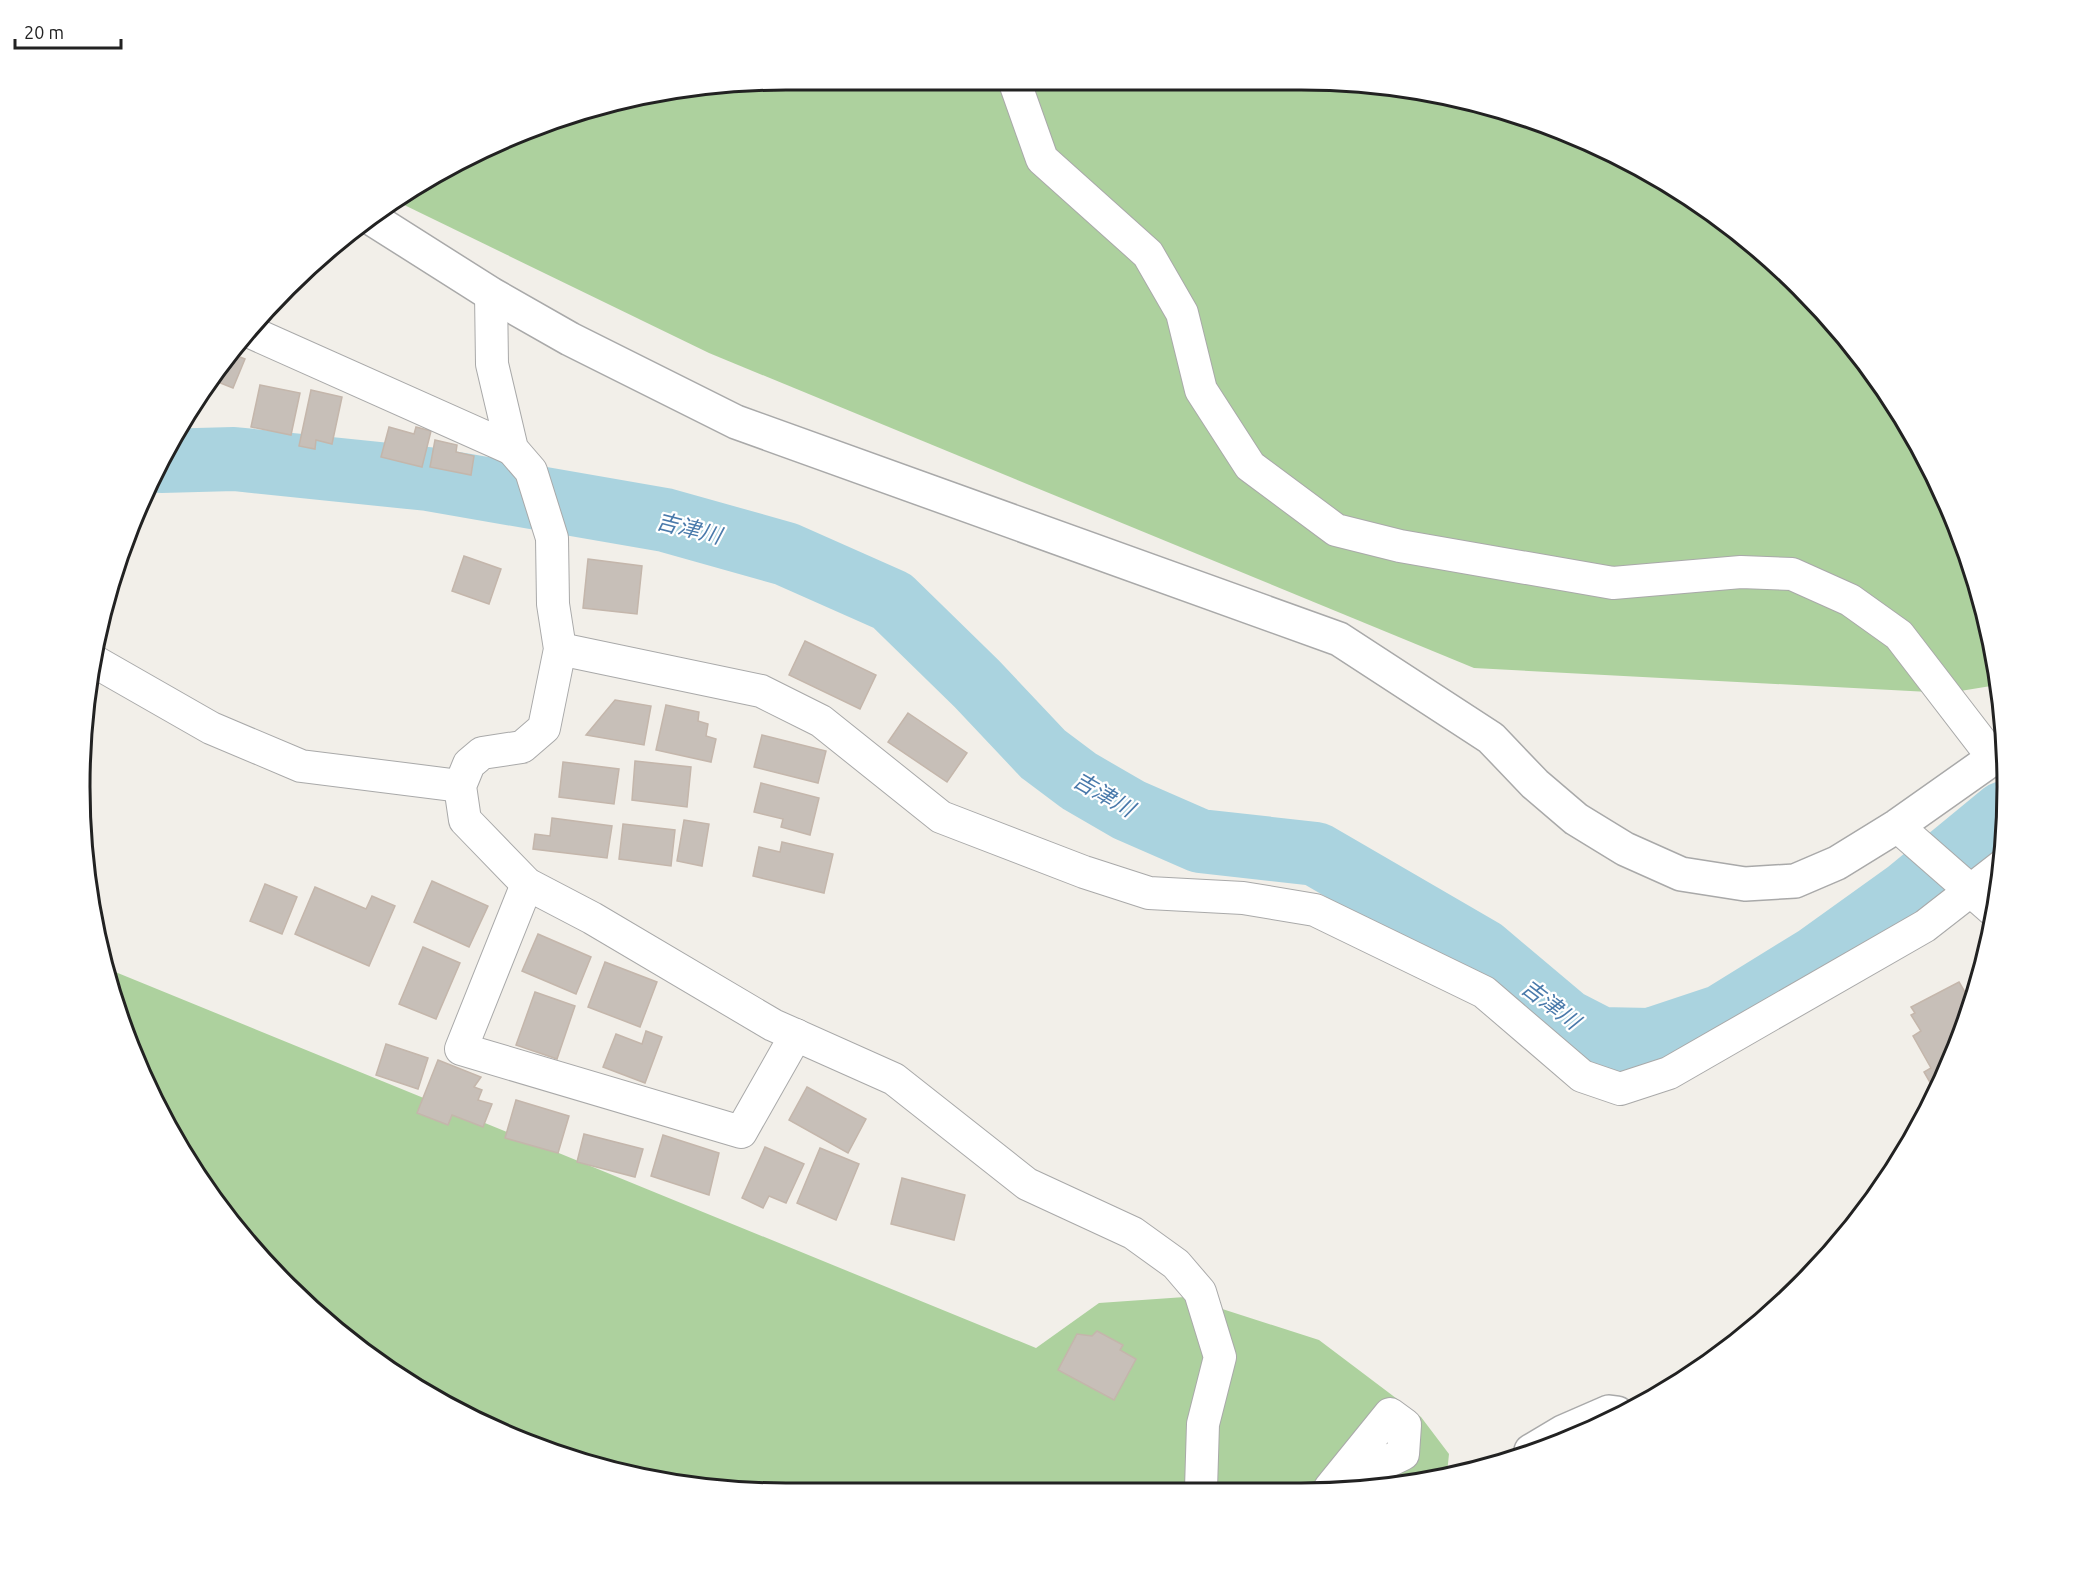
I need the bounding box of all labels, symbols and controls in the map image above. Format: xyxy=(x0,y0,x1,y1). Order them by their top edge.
scale bar xyxy=(15,12,122,50)
text: 20 m xyxy=(24,22,64,42)
water label: 吉津川 xyxy=(654,507,726,548)
water label: 吉津川 xyxy=(1069,766,1141,822)
water label: 吉津川 xyxy=(1517,974,1587,1035)

